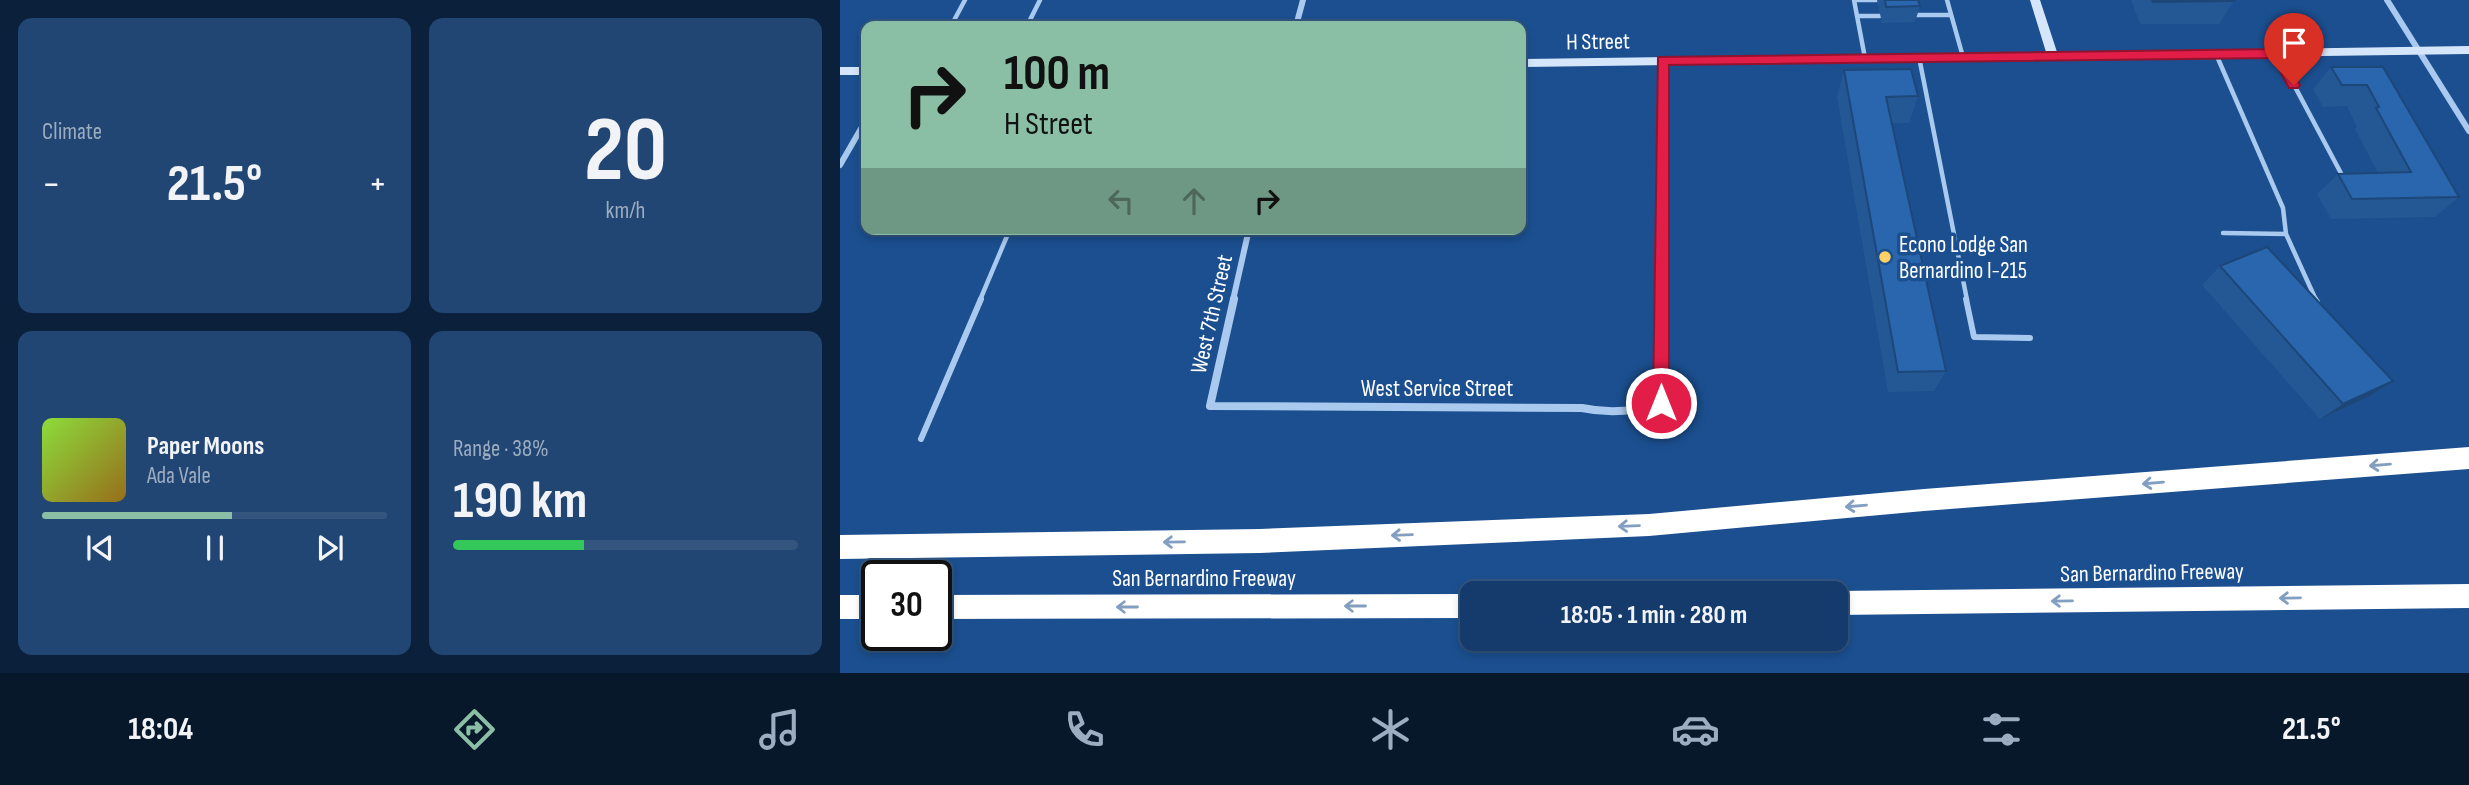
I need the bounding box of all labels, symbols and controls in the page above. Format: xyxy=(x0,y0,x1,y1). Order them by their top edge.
pin xyxy=(2264,13,2324,85)
icon: arrive xyxy=(2275,24,2313,62)
street label: H Street xyxy=(1566,27,1630,57)
text: 100 m xyxy=(1004,45,1110,104)
icon: right xyxy=(889,49,980,140)
text: 20 xyxy=(584,97,667,206)
text: H Street xyxy=(1004,105,1093,144)
text: Climate xyxy=(42,118,102,146)
text: 21.5° xyxy=(167,153,262,216)
text: − xyxy=(42,162,61,207)
text: + xyxy=(368,162,387,207)
icon: left xyxy=(1102,182,1140,220)
icon: ahead xyxy=(1175,182,1213,220)
icon: right xyxy=(1248,182,1286,220)
text: km/h xyxy=(606,197,645,225)
place label: Econo Lodge San Bernardino I-215 xyxy=(1899,231,2028,285)
marker: Econo Lodge San Bernardino I-215 xyxy=(1877,249,1893,265)
street label: West 7th Street xyxy=(1185,252,1239,376)
position arrow xyxy=(1624,366,1698,440)
street label: West Service Street xyxy=(1361,375,1513,403)
text: Paper Moons xyxy=(147,431,264,462)
text: Range · 38% xyxy=(453,435,549,463)
one-way arrow xyxy=(2369,459,2391,472)
text: Ada Vale xyxy=(147,462,211,490)
text: 190 km xyxy=(453,470,587,533)
one-way arrow xyxy=(2142,477,2165,490)
one-way arrow xyxy=(1845,500,1867,513)
one-way arrow xyxy=(1618,520,1641,533)
icon: previous xyxy=(81,529,119,567)
icon: pause xyxy=(196,529,234,567)
icon: next xyxy=(311,529,349,567)
one-way arrow xyxy=(1390,529,1413,542)
one-way arrow xyxy=(1163,535,1186,549)
street label: San Bernardino Freeway xyxy=(2060,557,2244,589)
speed limit sign: 30 xyxy=(861,560,952,651)
street label: San Bernardino Freeway xyxy=(1112,565,1296,593)
one-way arrow xyxy=(2278,591,2301,605)
one-way arrow xyxy=(2051,594,2074,608)
one-way arrow xyxy=(1343,599,1366,613)
one-way arrow xyxy=(1116,600,1139,614)
text: 18:05 · 1 min · 280 m xyxy=(1561,600,1747,631)
icon: directions xyxy=(450,705,499,754)
icon: music xyxy=(755,705,804,754)
icon: phone xyxy=(1060,705,1109,754)
icon: climate xyxy=(1366,705,1415,754)
icon: car xyxy=(1671,705,1720,754)
icon: filters xyxy=(1977,705,2026,754)
text: 18:04 xyxy=(128,710,193,749)
text: 21.5° xyxy=(2282,710,2341,749)

